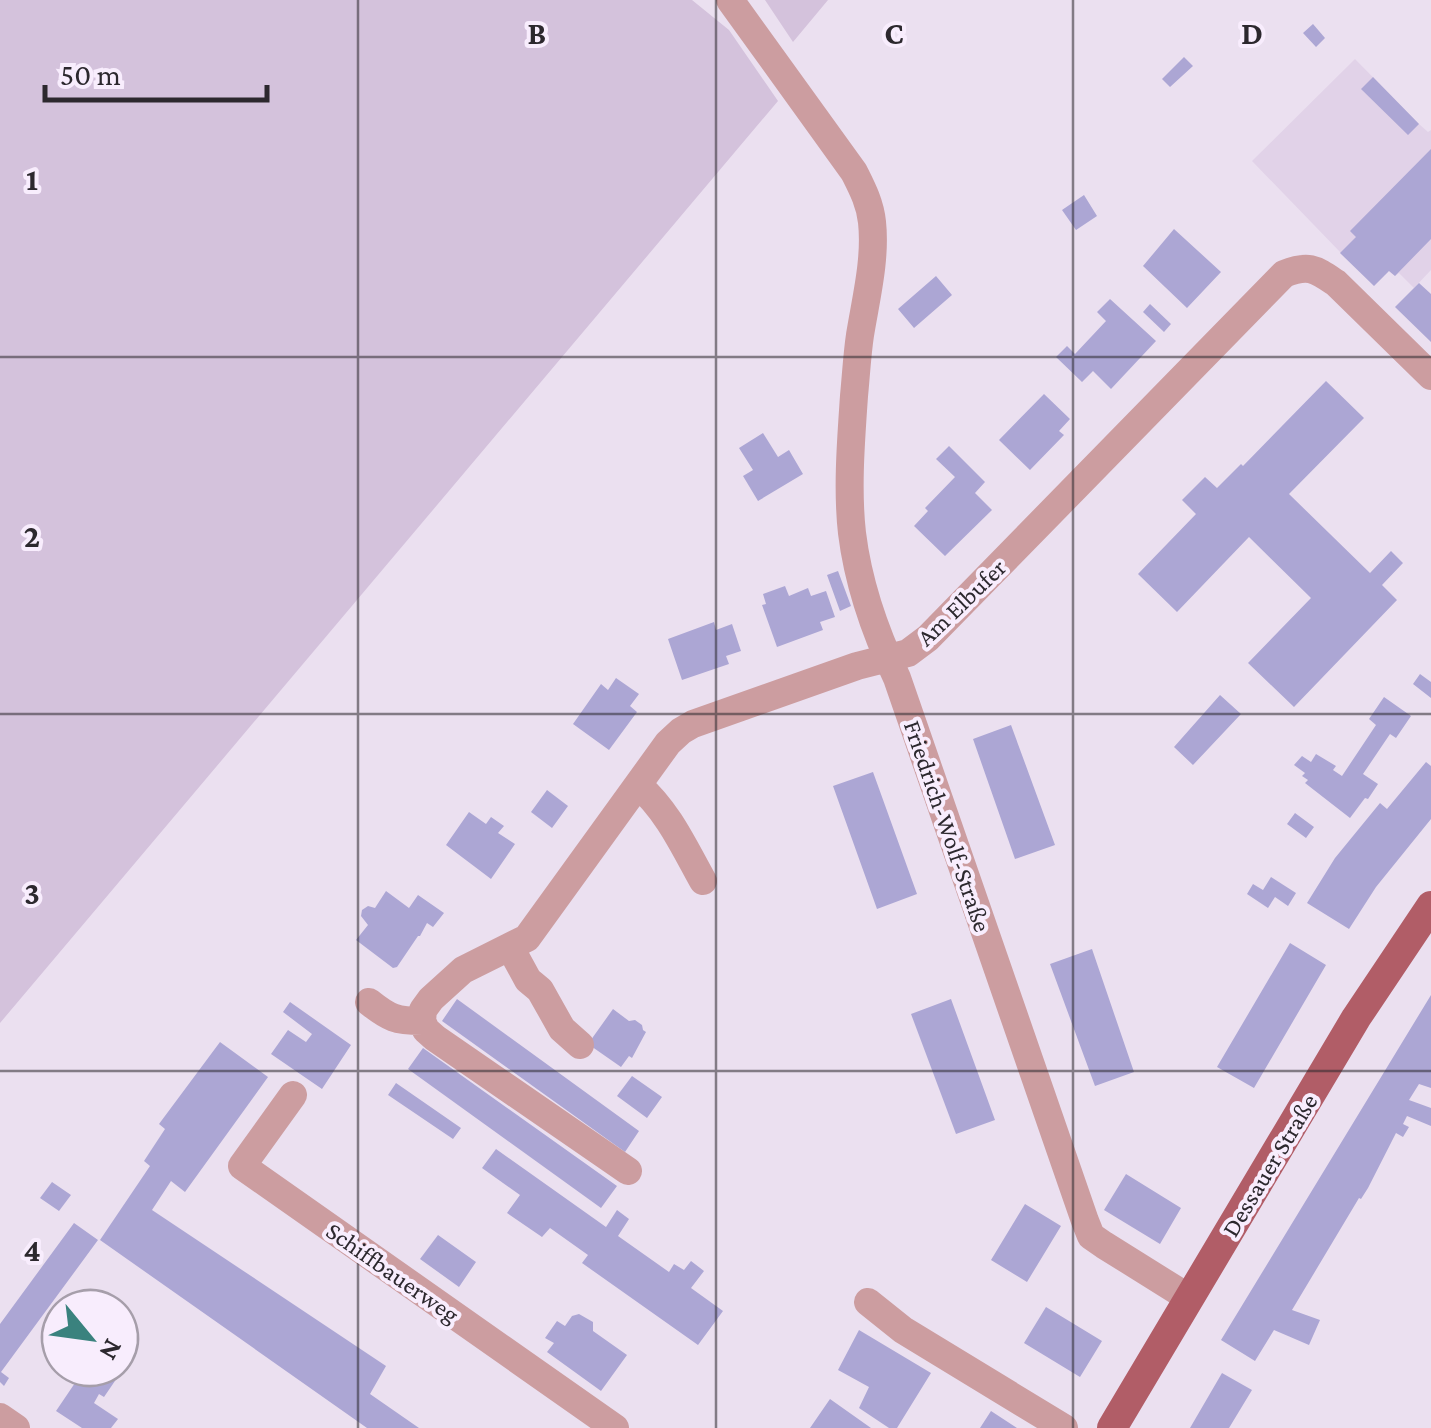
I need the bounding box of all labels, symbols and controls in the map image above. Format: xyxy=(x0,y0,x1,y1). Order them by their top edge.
text: B xyxy=(528,15,546,51)
text: C xyxy=(884,15,904,51)
text: D xyxy=(1241,15,1263,51)
scale bar xyxy=(45,40,268,102)
text: 50 m xyxy=(60,58,121,91)
text: 1 xyxy=(26,161,38,197)
text: 2 xyxy=(24,518,40,554)
street label: Am Elbufer xyxy=(912,554,1011,651)
street label: Friedrich-Wolf-Straße xyxy=(899,717,996,935)
text: 3 xyxy=(24,875,40,911)
street label: Dessauer Straße xyxy=(1216,1089,1323,1241)
street label: Schiffbauerweg xyxy=(321,1217,464,1329)
text: 4 xyxy=(23,1232,41,1268)
north arrow xyxy=(40,1288,140,1388)
text: N xyxy=(93,1334,130,1366)

